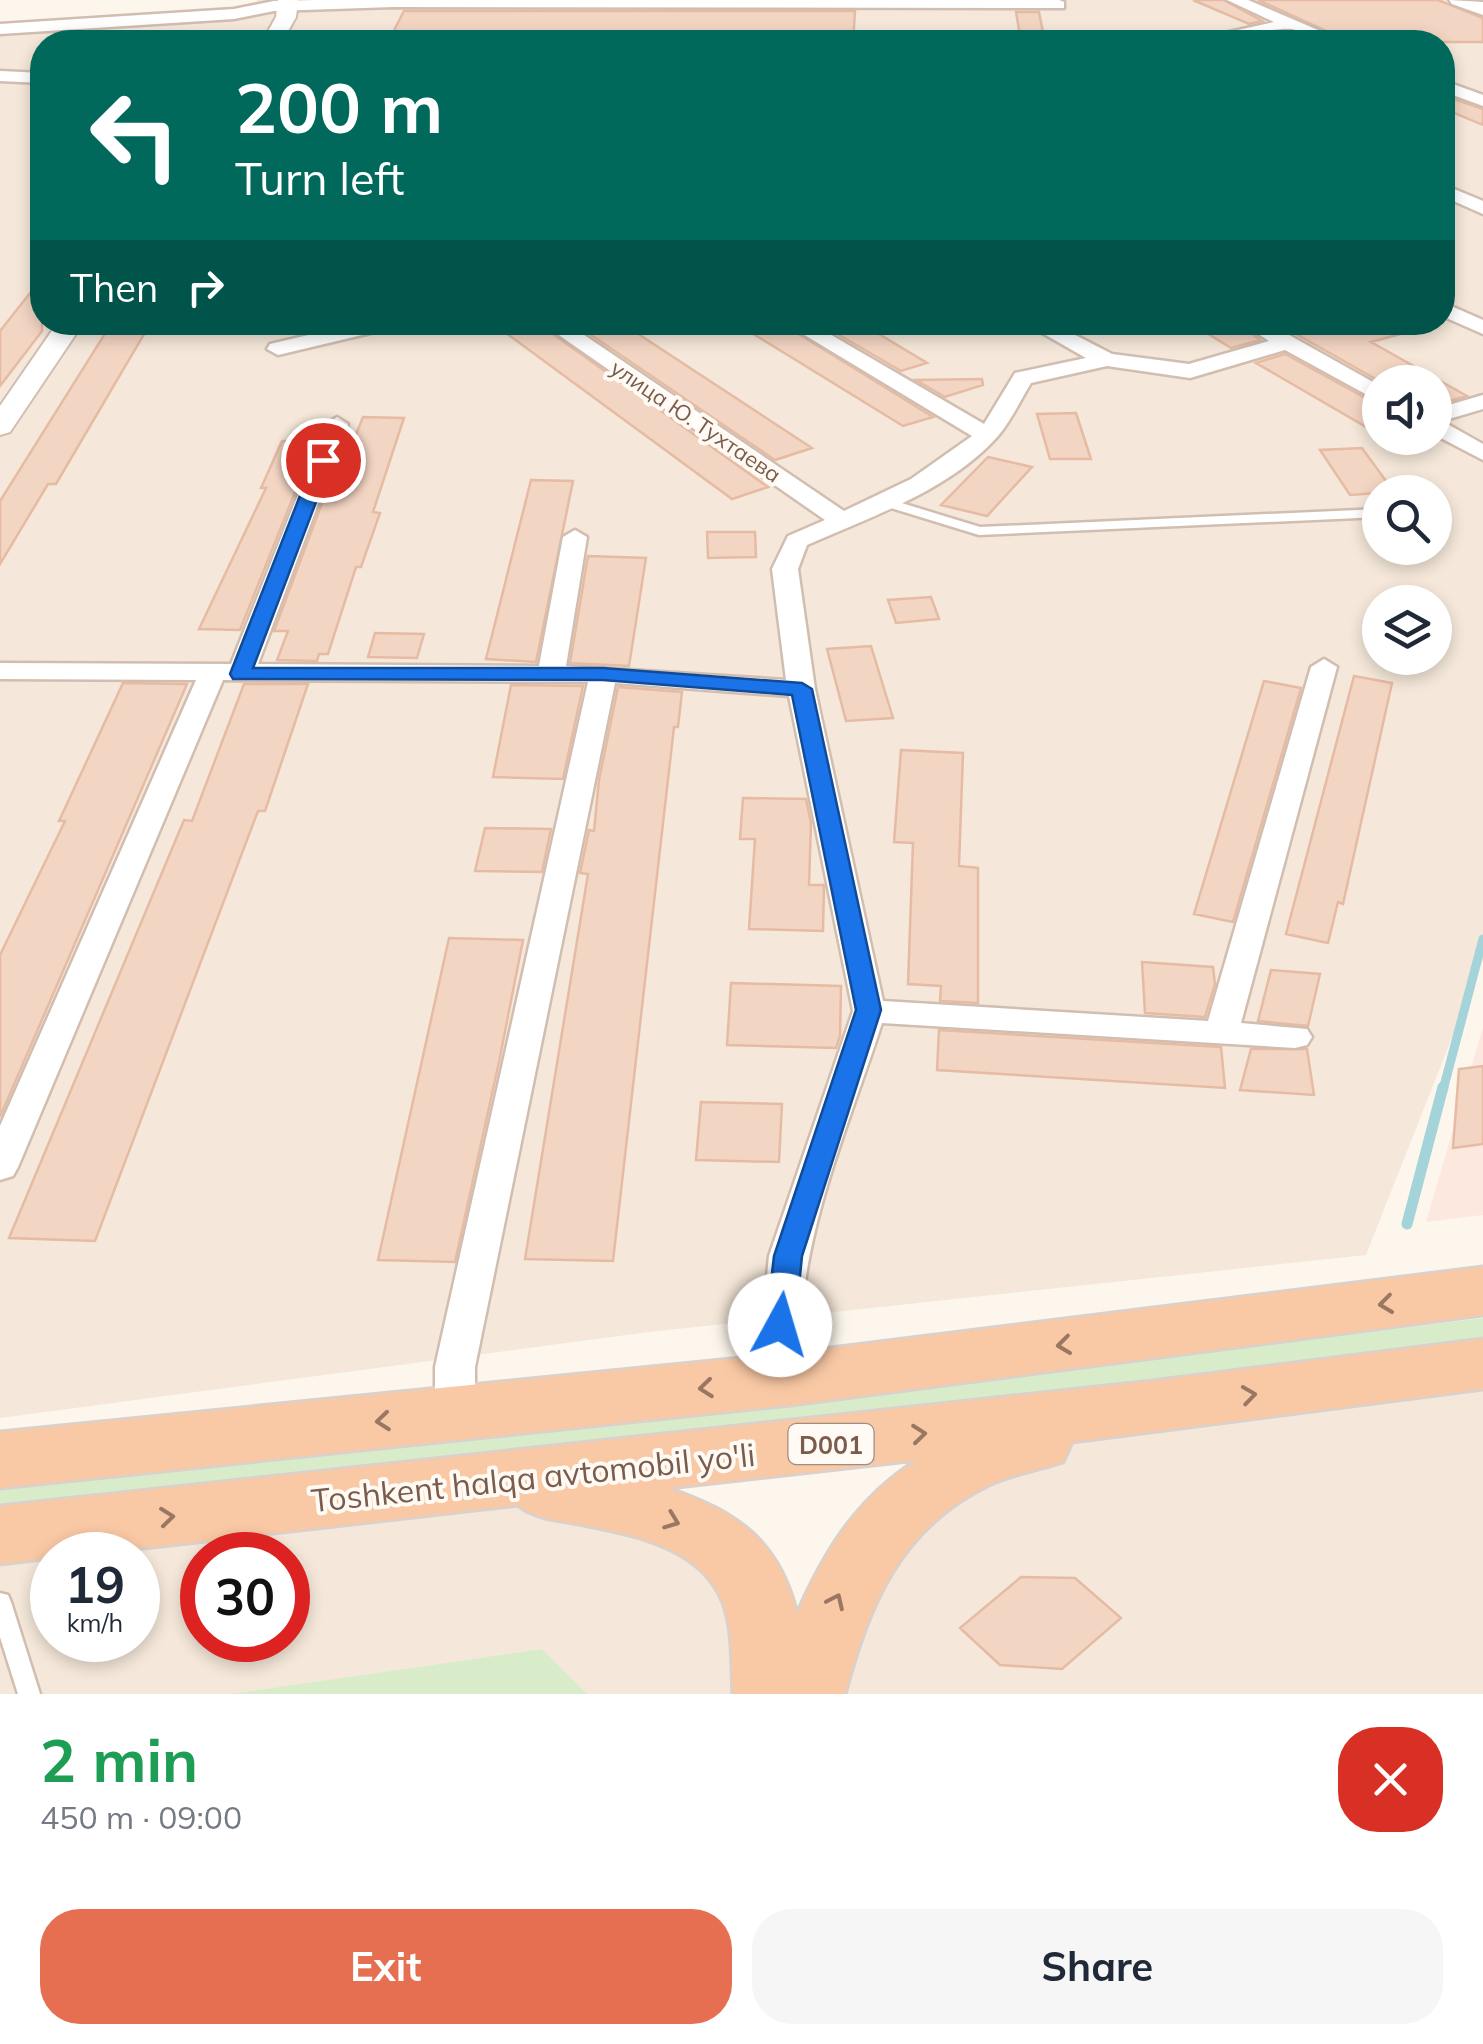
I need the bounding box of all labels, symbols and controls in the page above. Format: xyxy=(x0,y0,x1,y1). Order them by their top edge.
text: 200 m xyxy=(235,63,443,151)
icon: left xyxy=(70,70,200,200)
text: Turn left xyxy=(235,150,404,206)
icon: right xyxy=(178,260,233,315)
text: Then xyxy=(70,264,158,312)
street label: улица Ю. Тухтаева xyxy=(605,354,787,488)
map controls xyxy=(1362,365,1452,675)
button: sound xyxy=(1362,365,1452,455)
pin xyxy=(281,418,366,503)
icon: arrive xyxy=(296,433,351,488)
button: search xyxy=(1362,475,1452,565)
button: layers xyxy=(1362,585,1452,675)
position arrow xyxy=(728,1273,832,1377)
one-way arrow xyxy=(1378,1293,1394,1314)
one-way arrow xyxy=(1055,1333,1072,1354)
one-way arrow xyxy=(698,1376,714,1398)
one-way arrow xyxy=(1241,1385,1257,1406)
one-way arrow xyxy=(375,1409,391,1431)
road number: D001 xyxy=(788,1424,874,1464)
one-way arrow xyxy=(912,1424,928,1445)
street label: Toshkent halqa avtomobil yo'li xyxy=(309,1434,757,1520)
one-way arrow xyxy=(159,1507,175,1529)
one-way arrow xyxy=(662,1509,680,1529)
speed limit sign: 30 xyxy=(180,1532,310,1662)
text: 19 xyxy=(65,1553,125,1616)
one-way arrow xyxy=(824,1593,844,1611)
text: km/h xyxy=(67,1607,123,1638)
text: 2 min xyxy=(40,1722,198,1797)
button: close xyxy=(1338,1727,1443,1832)
text: 450 m · 09:00 xyxy=(40,1797,242,1837)
button: Exit xyxy=(40,1909,732,2024)
button: Share xyxy=(752,1909,1443,2024)

